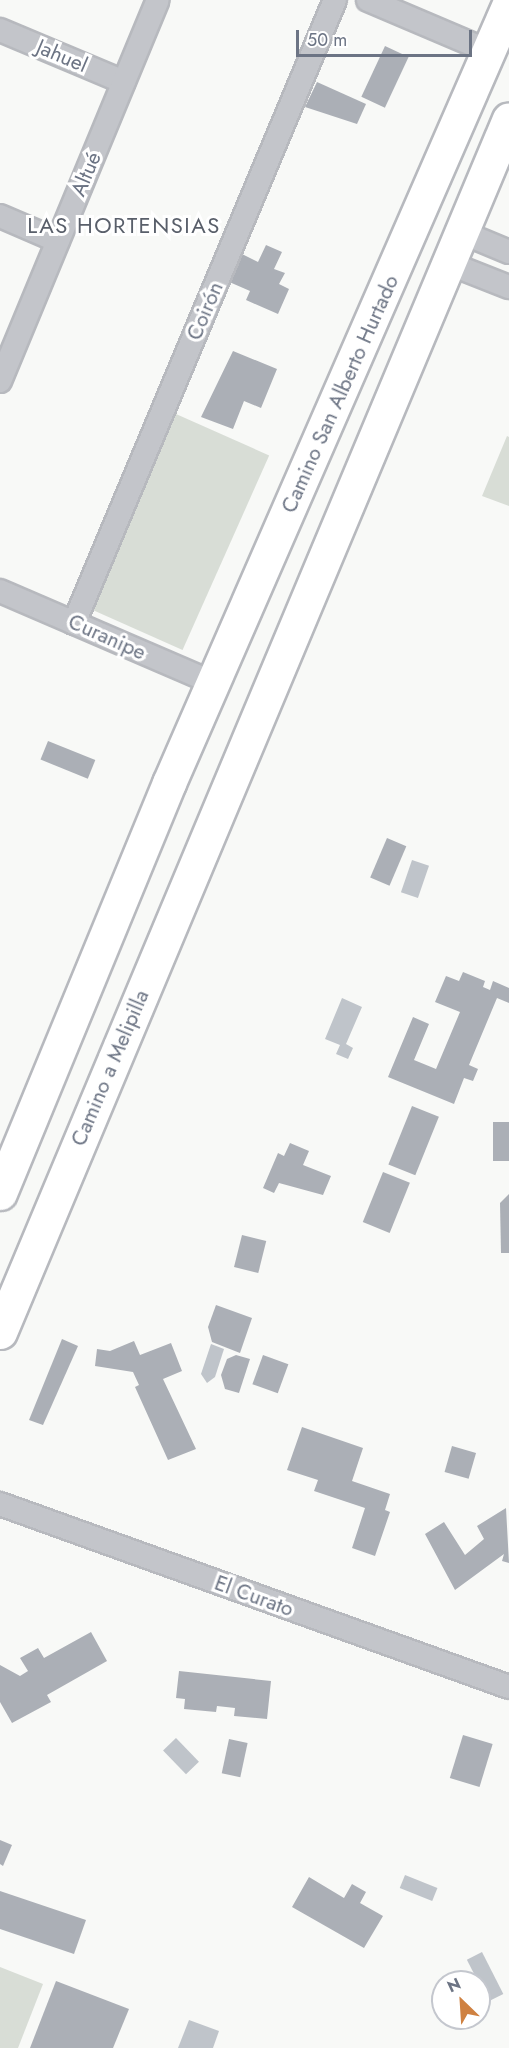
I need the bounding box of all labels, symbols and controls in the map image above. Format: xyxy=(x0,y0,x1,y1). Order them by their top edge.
scale bar xyxy=(299,18,474,56)
text: 50 m xyxy=(307,27,347,53)
street label: Jahuel xyxy=(33,34,91,78)
street label: Altué xyxy=(65,148,107,200)
district label: LAS HORTENSIAS xyxy=(27,213,221,239)
street label: Camino San Alberto Hurtado xyxy=(276,271,404,517)
street label: Coirón xyxy=(182,278,228,344)
street label: Curanipe xyxy=(64,609,150,665)
street label: Camino a Melipilla xyxy=(66,986,154,1150)
street label: El Curato xyxy=(211,1570,297,1622)
north arrow xyxy=(431,1970,491,2030)
text: N xyxy=(443,1972,465,1998)

